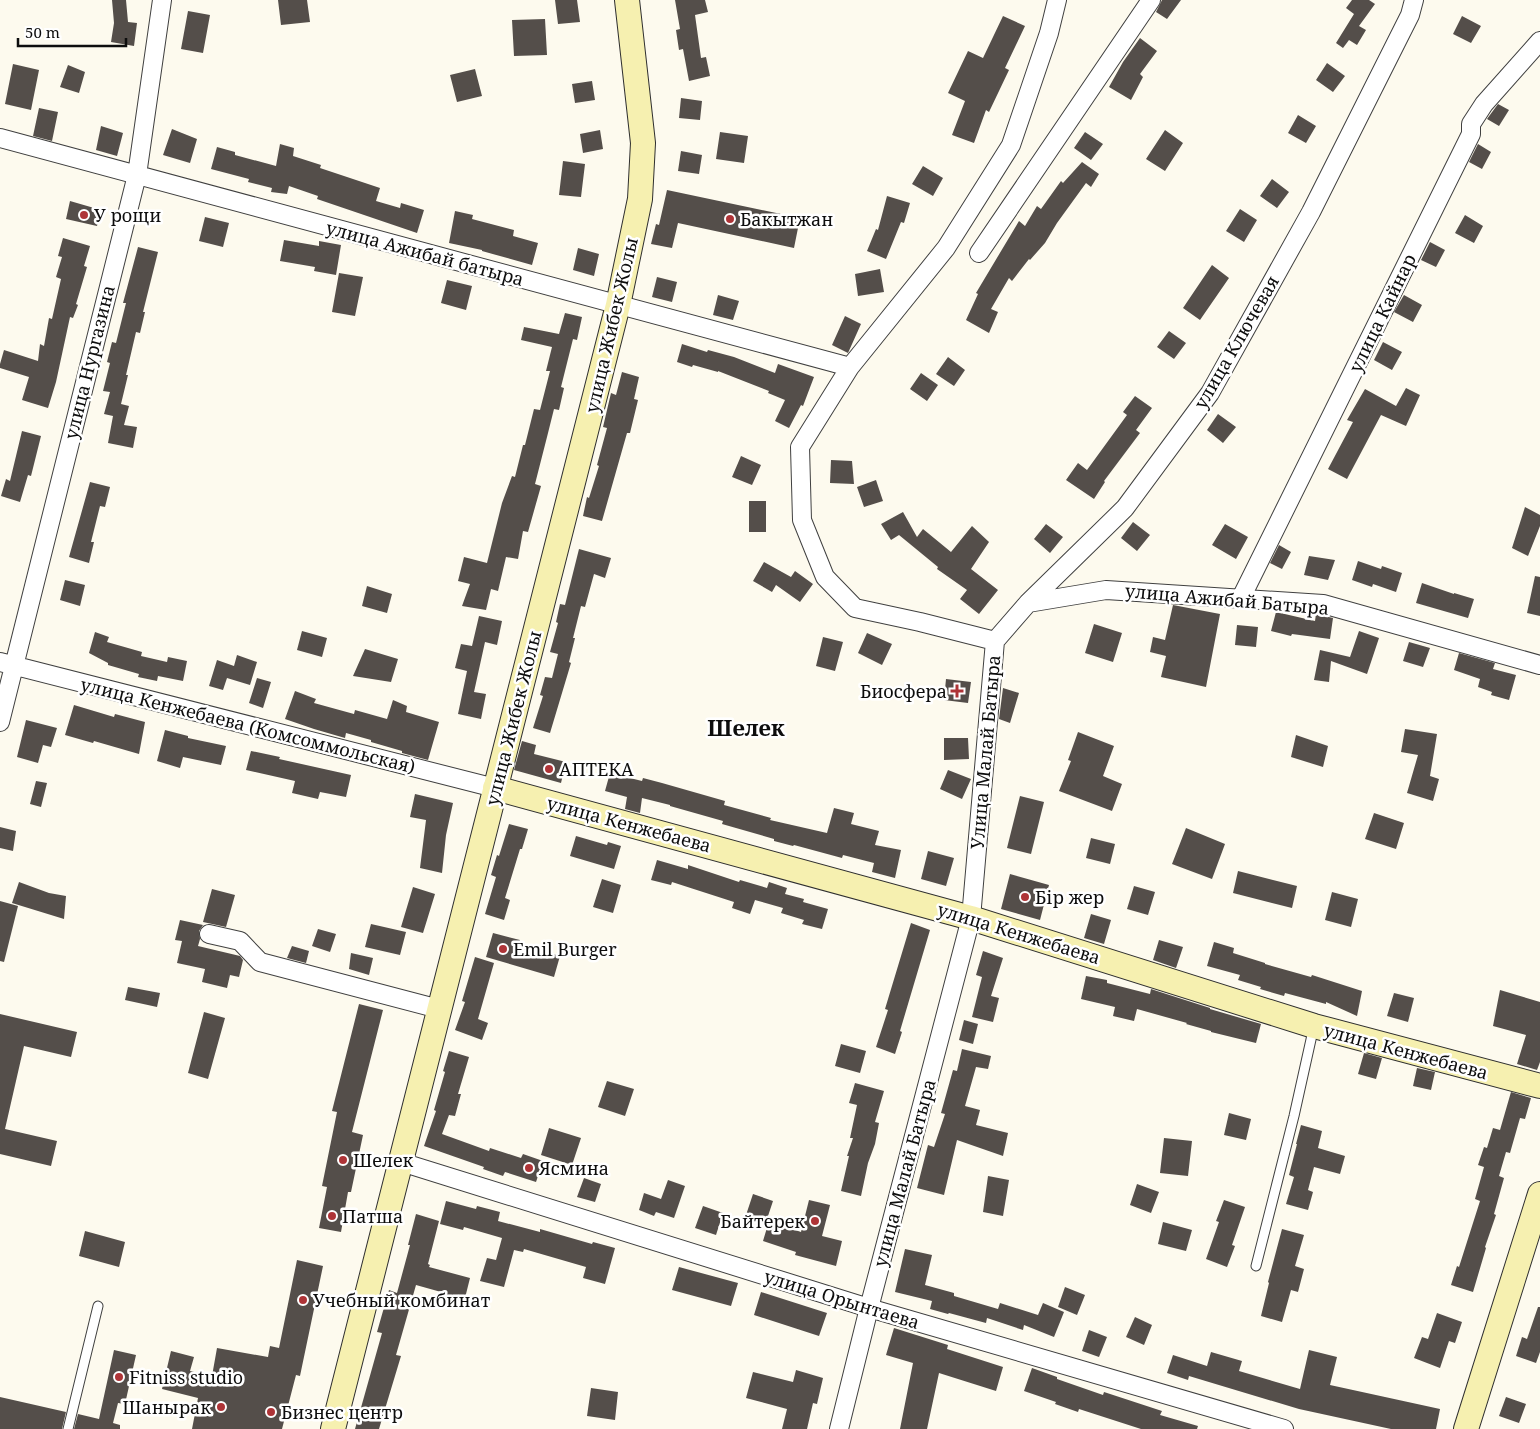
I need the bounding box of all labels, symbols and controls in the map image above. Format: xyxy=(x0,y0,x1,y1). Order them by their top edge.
scale bar xyxy=(18,15,125,47)
text: 50 m xyxy=(25,22,60,42)
place label: У рощи xyxy=(94,203,161,227)
place label: Бакытжан xyxy=(740,207,833,231)
marker: У рощи xyxy=(78,209,90,221)
marker: Бакытжан xyxy=(724,213,736,225)
street label: улица Ажибай батыра xyxy=(323,215,527,291)
street label: улица Жибек Жолы xyxy=(579,235,643,415)
street label: улица Кайнар xyxy=(1343,250,1421,376)
street label: улица Ключевая xyxy=(1188,271,1284,413)
street label: улица Нургазина xyxy=(58,282,120,442)
street label: улица Ажибай Батыра xyxy=(1124,578,1330,620)
street label: улица Жибек Жолы xyxy=(480,628,546,808)
street label: Улица Малай Батыра xyxy=(965,654,1005,850)
street label: улица Кенжебаева (Комсоммольская) xyxy=(78,672,418,778)
place label: Биосфера xyxy=(860,679,947,703)
marker: Биосфера xyxy=(951,685,963,697)
district label: Шелек xyxy=(707,712,785,742)
place label: АПТЕКА xyxy=(559,757,634,781)
marker: АПТЕКА xyxy=(543,763,555,775)
street label: улица Кенжебаева xyxy=(544,791,714,857)
place label: Бір жер xyxy=(1035,885,1104,909)
marker: Бір жер xyxy=(1019,891,1031,903)
street label: улица Кенжебаева xyxy=(935,897,1103,969)
place label: Emil Burger xyxy=(513,937,617,961)
marker: Emil Burger xyxy=(497,943,509,955)
street label: улица Кенжебаева xyxy=(1321,1018,1491,1084)
street label: улица Малай Батыра xyxy=(867,1076,941,1270)
place label: Шелек xyxy=(353,1148,414,1172)
marker: Шелек xyxy=(337,1154,349,1166)
place label: Ясмина xyxy=(538,1156,609,1180)
marker: Ясмина xyxy=(523,1162,535,1174)
place label: Патша xyxy=(342,1204,403,1228)
place label: Байтерек xyxy=(720,1209,805,1233)
marker: Патша xyxy=(326,1210,338,1222)
marker: Байтерек xyxy=(809,1215,821,1227)
street label: улица Орынтаева xyxy=(761,1264,923,1334)
place label: Учебный комбинат xyxy=(313,1288,491,1312)
marker: Учебный комбинат xyxy=(297,1294,309,1306)
place label: Fitniss studio xyxy=(129,1365,243,1389)
marker: Fitniss studio xyxy=(113,1371,125,1383)
place label: Шанырак xyxy=(122,1395,211,1419)
place label: Бизнес центр xyxy=(281,1400,403,1424)
marker: Шанырак xyxy=(215,1401,227,1413)
marker: Бизнес центр xyxy=(265,1406,277,1418)

